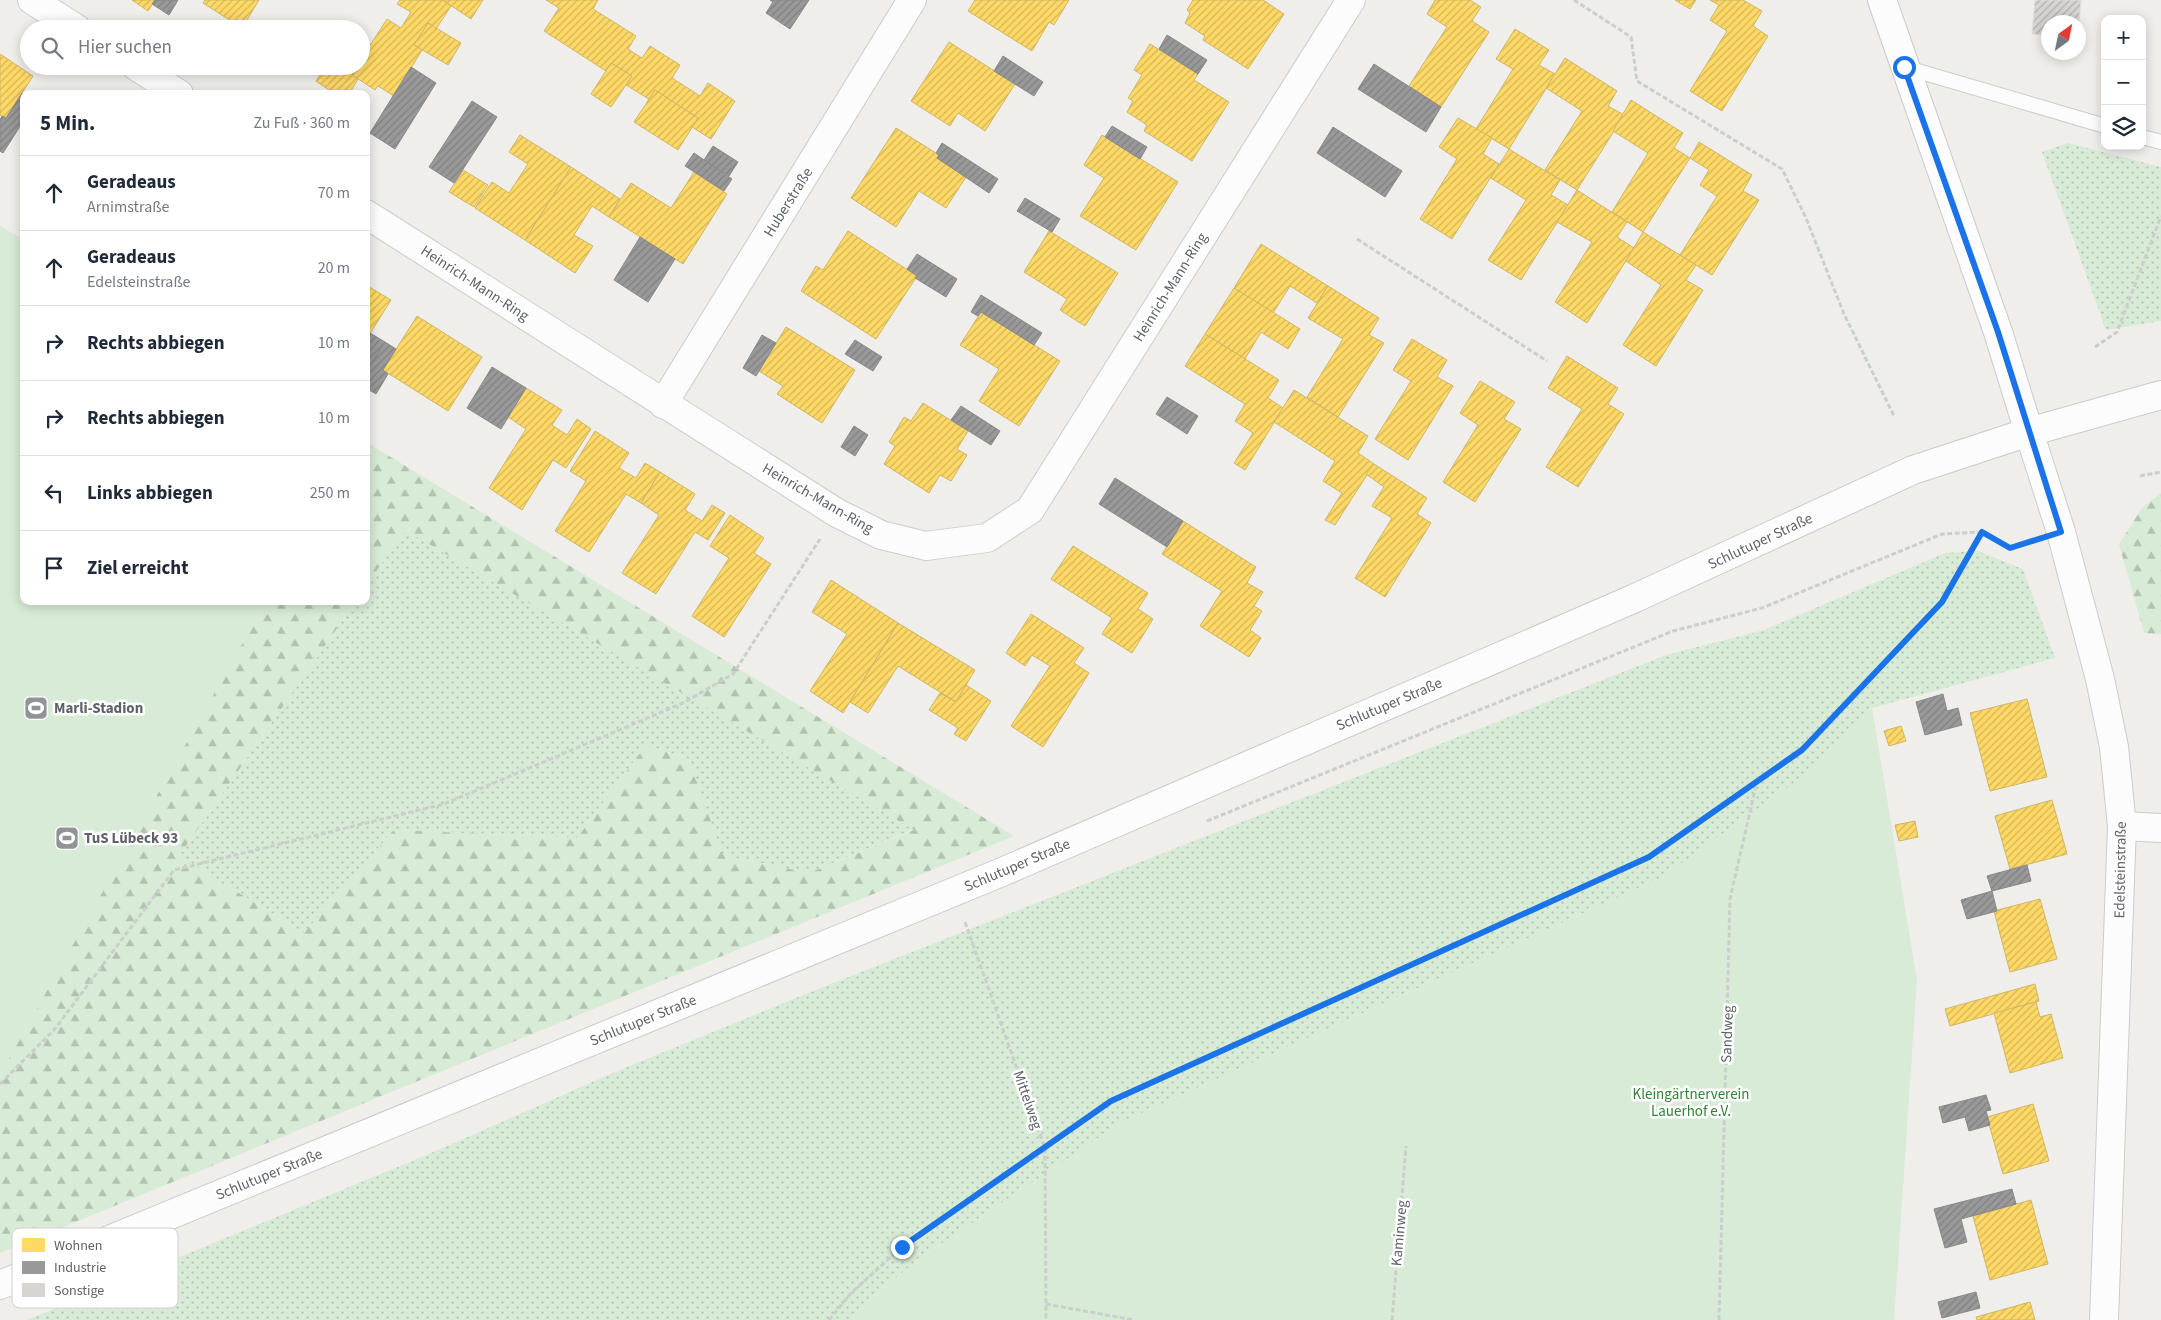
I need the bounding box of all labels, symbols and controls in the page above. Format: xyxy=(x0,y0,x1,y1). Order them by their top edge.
north arrow xyxy=(2041,15,2086,60)
map controls xyxy=(2101,15,2146,150)
button: + xyxy=(2101,15,2146,60)
search box xyxy=(20,20,370,75)
icon: search xyxy=(38,34,66,62)
text: Hier suchen xyxy=(78,34,172,61)
route start xyxy=(1893,56,1916,79)
button: − xyxy=(2101,60,2146,105)
button: layers xyxy=(2101,105,2146,150)
text: 5 Min. xyxy=(40,108,95,138)
text: Zu Fuß · 360 m xyxy=(254,112,350,134)
street label: Huberstraße xyxy=(759,163,818,241)
text: Geradeaus xyxy=(87,169,176,196)
icon: ahead xyxy=(40,179,68,207)
text: 70 m xyxy=(318,182,350,204)
text: Arnimstraße xyxy=(87,196,169,218)
street label: Heinrich-Mann-Ring xyxy=(1128,228,1213,346)
street label: Heinrich-Mann-Ring xyxy=(417,241,533,327)
text: Geradeaus xyxy=(87,244,176,271)
icon: ahead xyxy=(40,254,68,282)
text: 20 m xyxy=(318,257,350,279)
text: Edelsteinstraße xyxy=(87,271,191,293)
icon: right xyxy=(40,329,68,357)
text: Rechts abbiegen xyxy=(87,330,225,357)
text: 10 m xyxy=(318,332,350,354)
icon: right xyxy=(40,404,68,432)
text: Rechts abbiegen xyxy=(87,405,225,432)
text: 10 m xyxy=(318,407,350,429)
street label: Heinrich-Mann-Ring xyxy=(758,458,878,539)
icon: left xyxy=(40,479,68,507)
text: Links abbiegen xyxy=(87,480,213,507)
text: 250 m xyxy=(310,482,350,504)
street label: Schlutuper Straße xyxy=(1704,508,1816,575)
icon: arrive xyxy=(40,554,68,582)
text: Ziel erreicht xyxy=(87,555,188,582)
street label: Schlutuper Straße xyxy=(1333,673,1446,736)
sports icon: Marli-Stadion xyxy=(23,695,49,721)
place label: Marli-Stadion xyxy=(54,698,143,719)
street label: Edelsteinstraße xyxy=(2109,821,2132,919)
sports icon: TuS Lübeck 93 xyxy=(54,825,80,851)
place label: TuS Lübeck 93 xyxy=(84,828,178,849)
street label: Schlutuper Straße xyxy=(961,834,1074,897)
street label: Schlutuper Straße xyxy=(587,989,700,1051)
street label: Sandweg xyxy=(1716,1004,1739,1063)
street label: Mittelweg xyxy=(1008,1068,1048,1133)
park label: Kleingärtnerverein Lauerhof e.V. xyxy=(1632,1084,1750,1122)
street label: Schlutuper Straße xyxy=(213,1143,326,1205)
street label: Kaminweg xyxy=(1386,1199,1413,1267)
legend xyxy=(12,1228,178,1308)
text: Wohnen xyxy=(54,1236,102,1256)
route end xyxy=(891,1236,914,1259)
text: Industrie xyxy=(54,1258,106,1278)
text: Sonstige xyxy=(54,1281,104,1301)

